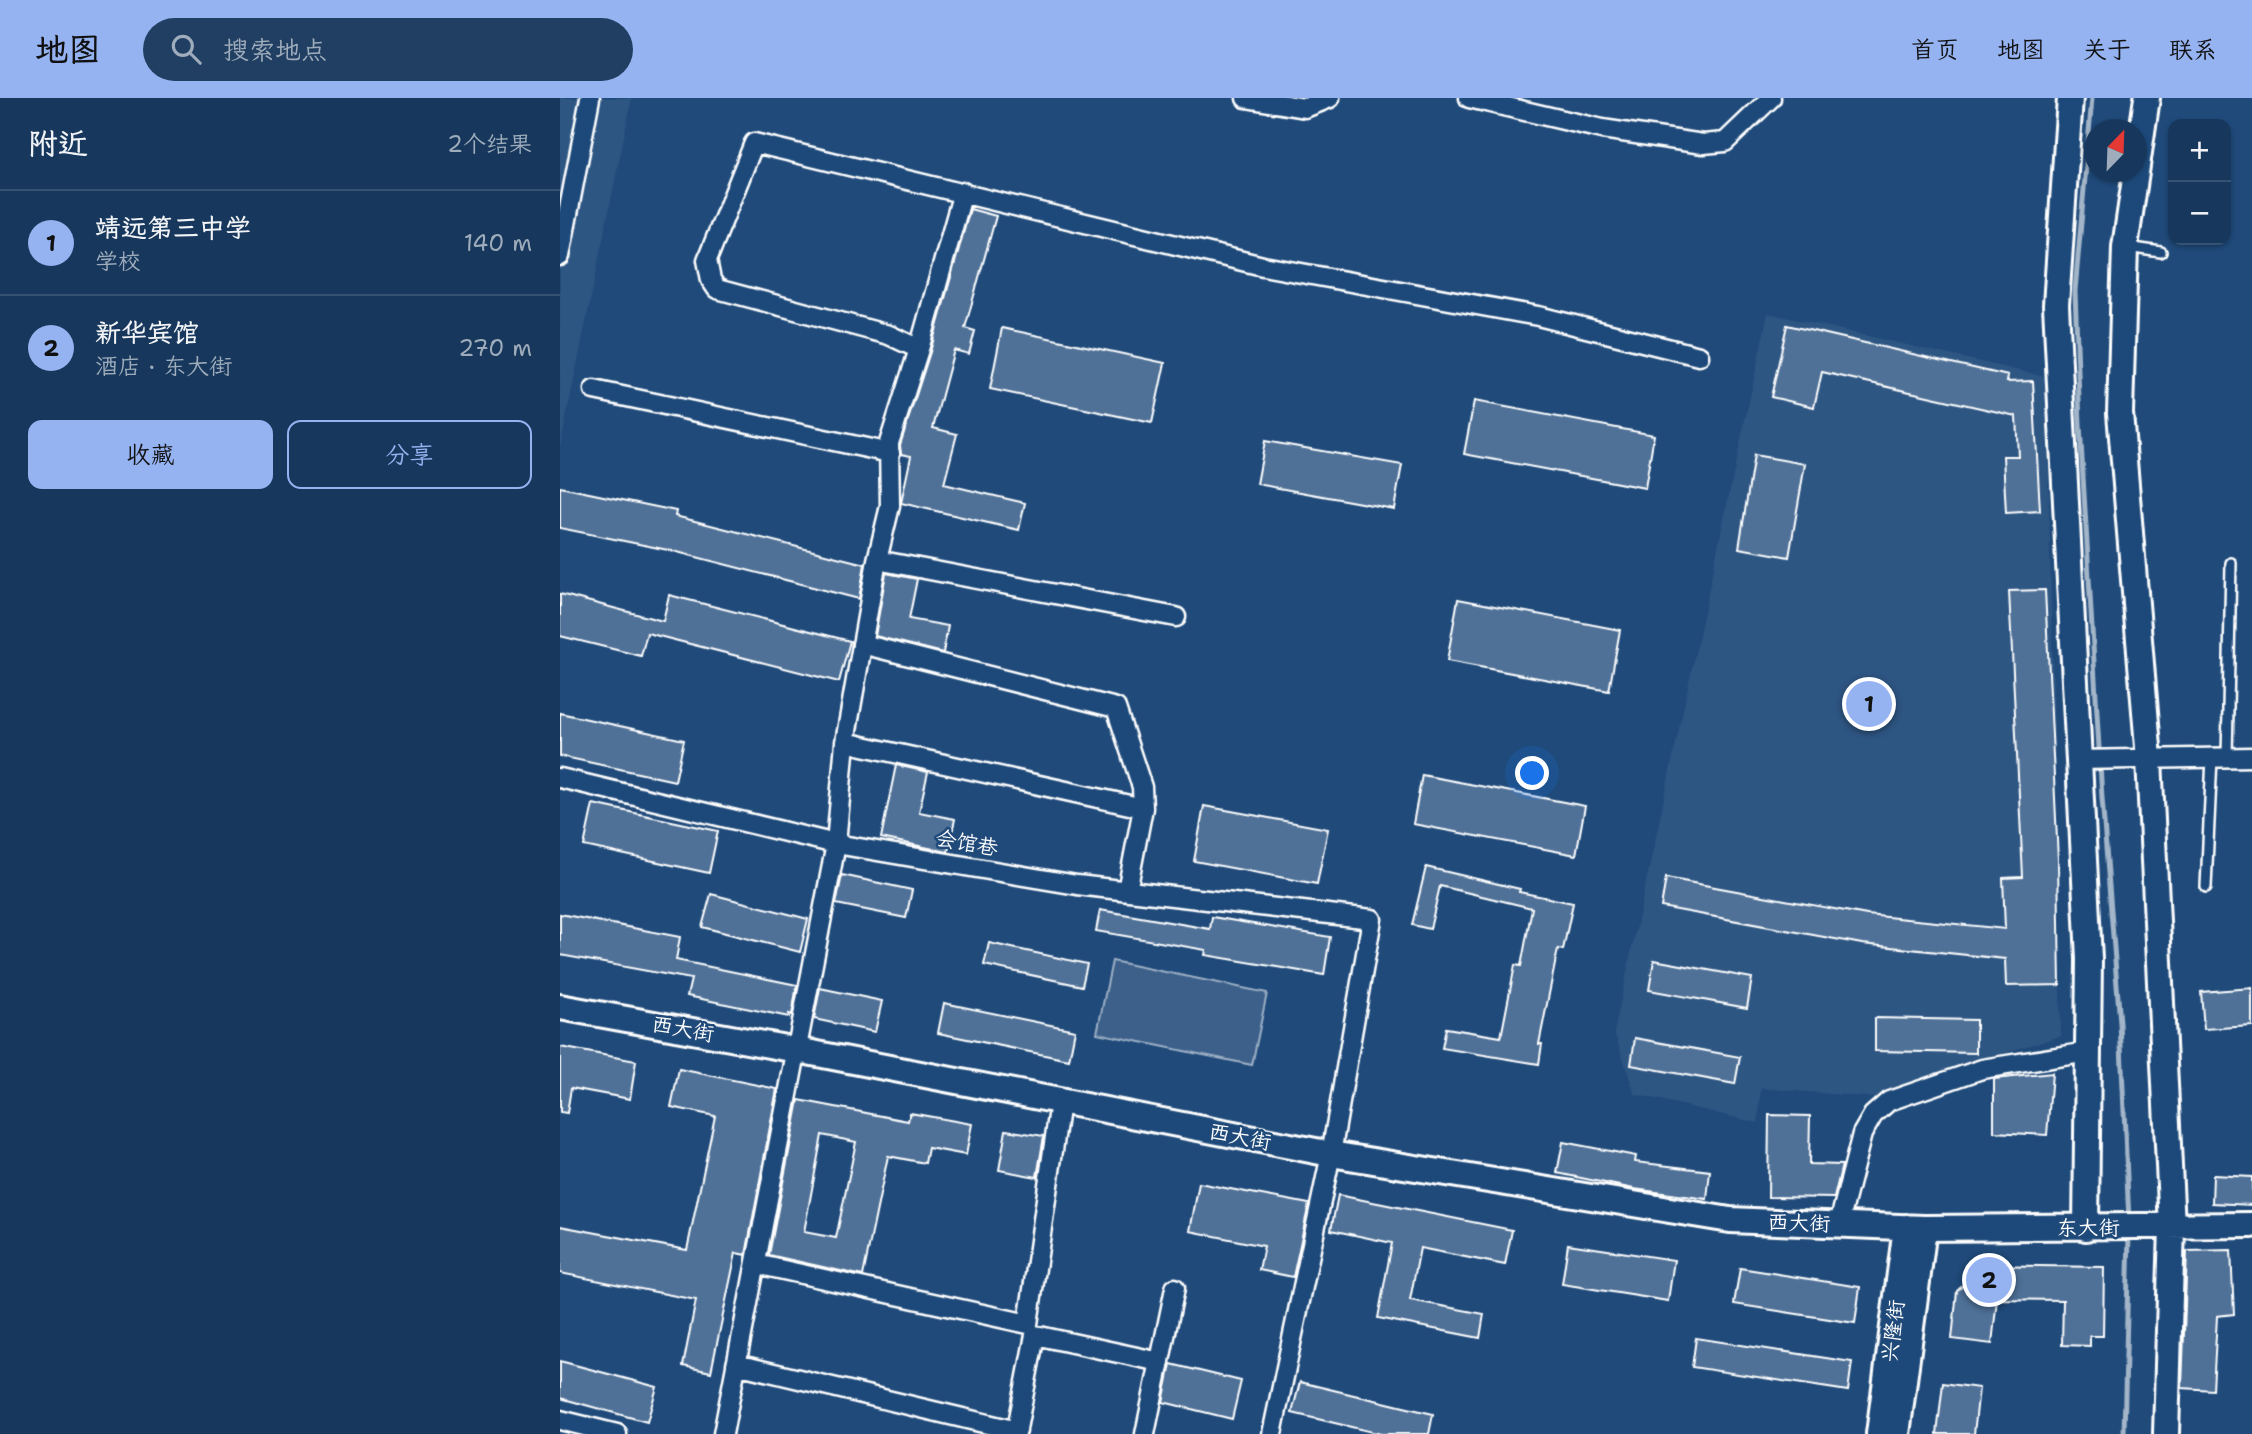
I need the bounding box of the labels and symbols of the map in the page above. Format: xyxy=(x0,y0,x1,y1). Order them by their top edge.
north arrow xyxy=(2084,119,2147,182)
pin: 1 xyxy=(1846,678,1892,730)
your location xyxy=(1515,756,1549,790)
street label: 会馆巷 xyxy=(934,824,1000,862)
street label: 西大街 xyxy=(650,1010,716,1048)
street label: 西大街 xyxy=(1206,1117,1274,1157)
street label: 西大街 xyxy=(1767,1208,1831,1238)
street label: 东大街 xyxy=(2057,1214,2120,1242)
pin: 2 xyxy=(1966,1254,2012,1306)
street label: 兴隆街 xyxy=(1875,1298,1911,1364)

